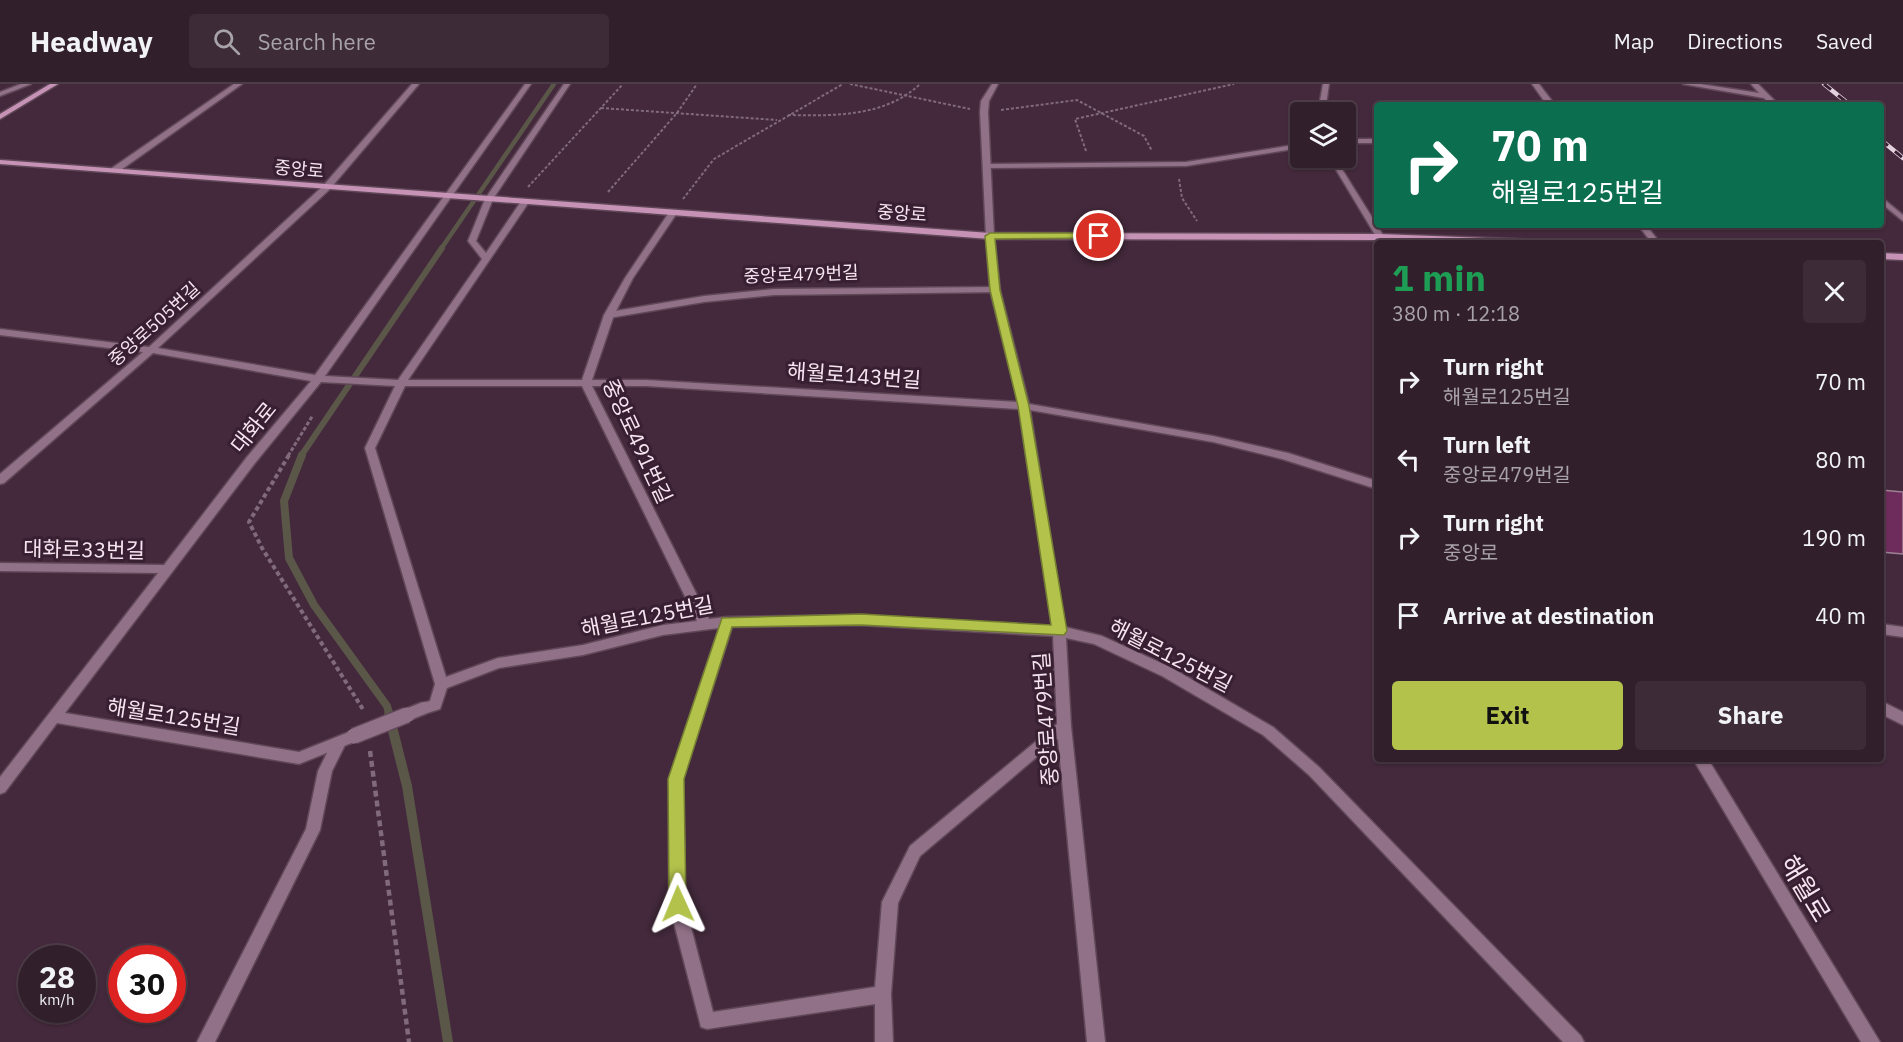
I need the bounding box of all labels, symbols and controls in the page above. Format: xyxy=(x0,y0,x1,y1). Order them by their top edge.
search box xyxy=(189,14,609,68)
text: Headway xyxy=(30,23,153,60)
icon: search xyxy=(210,25,243,58)
text: Search here xyxy=(258,27,376,56)
text: Map xyxy=(1614,27,1654,55)
text: Directions xyxy=(1687,27,1783,55)
text: Saved xyxy=(1816,27,1873,55)
map controls xyxy=(1290,102,1356,168)
button: layers xyxy=(1290,102,1356,168)
text: 70 m xyxy=(1491,118,1589,173)
icon: right xyxy=(1392,126,1470,204)
street label: 중앙로 xyxy=(273,155,325,183)
text: 해월로125번길 xyxy=(1491,174,1664,209)
street label: 중앙로 xyxy=(876,200,928,226)
pin xyxy=(1073,210,1124,261)
icon: arrive xyxy=(1082,219,1115,252)
text: 1 min xyxy=(1392,254,1486,301)
street label: 중앙로479번길 xyxy=(743,260,859,288)
button: close xyxy=(1803,260,1866,323)
street label: 중앙로505번길 xyxy=(103,277,205,371)
text: 380 m · 12:18 xyxy=(1392,300,1520,327)
text: Turn right xyxy=(1443,352,1544,381)
street label: 해월로143번길 xyxy=(786,356,922,394)
icon: right xyxy=(1392,365,1425,398)
text: 70 m xyxy=(1815,367,1866,396)
street label: 중앙로491번길 xyxy=(597,374,679,508)
text: 해월로125번길 xyxy=(1443,383,1571,410)
street label: 대화로 xyxy=(224,396,282,458)
text: Turn left xyxy=(1443,430,1531,459)
icon: left xyxy=(1392,443,1425,476)
text: 80 m xyxy=(1815,445,1866,474)
text: 중앙로479번길 xyxy=(1443,461,1571,488)
text: Turn right xyxy=(1443,508,1544,537)
icon: right xyxy=(1392,521,1425,554)
text: 190 m xyxy=(1802,523,1866,552)
street label: 대화로33번길 xyxy=(23,534,145,564)
text: 중앙로 xyxy=(1443,539,1498,566)
street label: 해월로125번길 xyxy=(578,589,716,643)
icon: arrive xyxy=(1392,599,1425,632)
text: Arrive at destination xyxy=(1443,601,1654,630)
text: 40 m xyxy=(1815,601,1866,630)
street label: 해월로125번길 xyxy=(1105,612,1237,698)
street label: 중앙로479번길 xyxy=(1026,651,1064,787)
button: Exit xyxy=(1392,681,1623,750)
button: Share xyxy=(1635,681,1866,750)
street label: 해월로125번길 xyxy=(105,692,243,740)
street label: 해월로 xyxy=(1773,848,1839,928)
position arrow xyxy=(646,872,710,936)
speed limit sign: 30 xyxy=(108,945,186,1023)
text: 28 xyxy=(39,957,75,996)
text: km/h xyxy=(39,990,75,1009)

